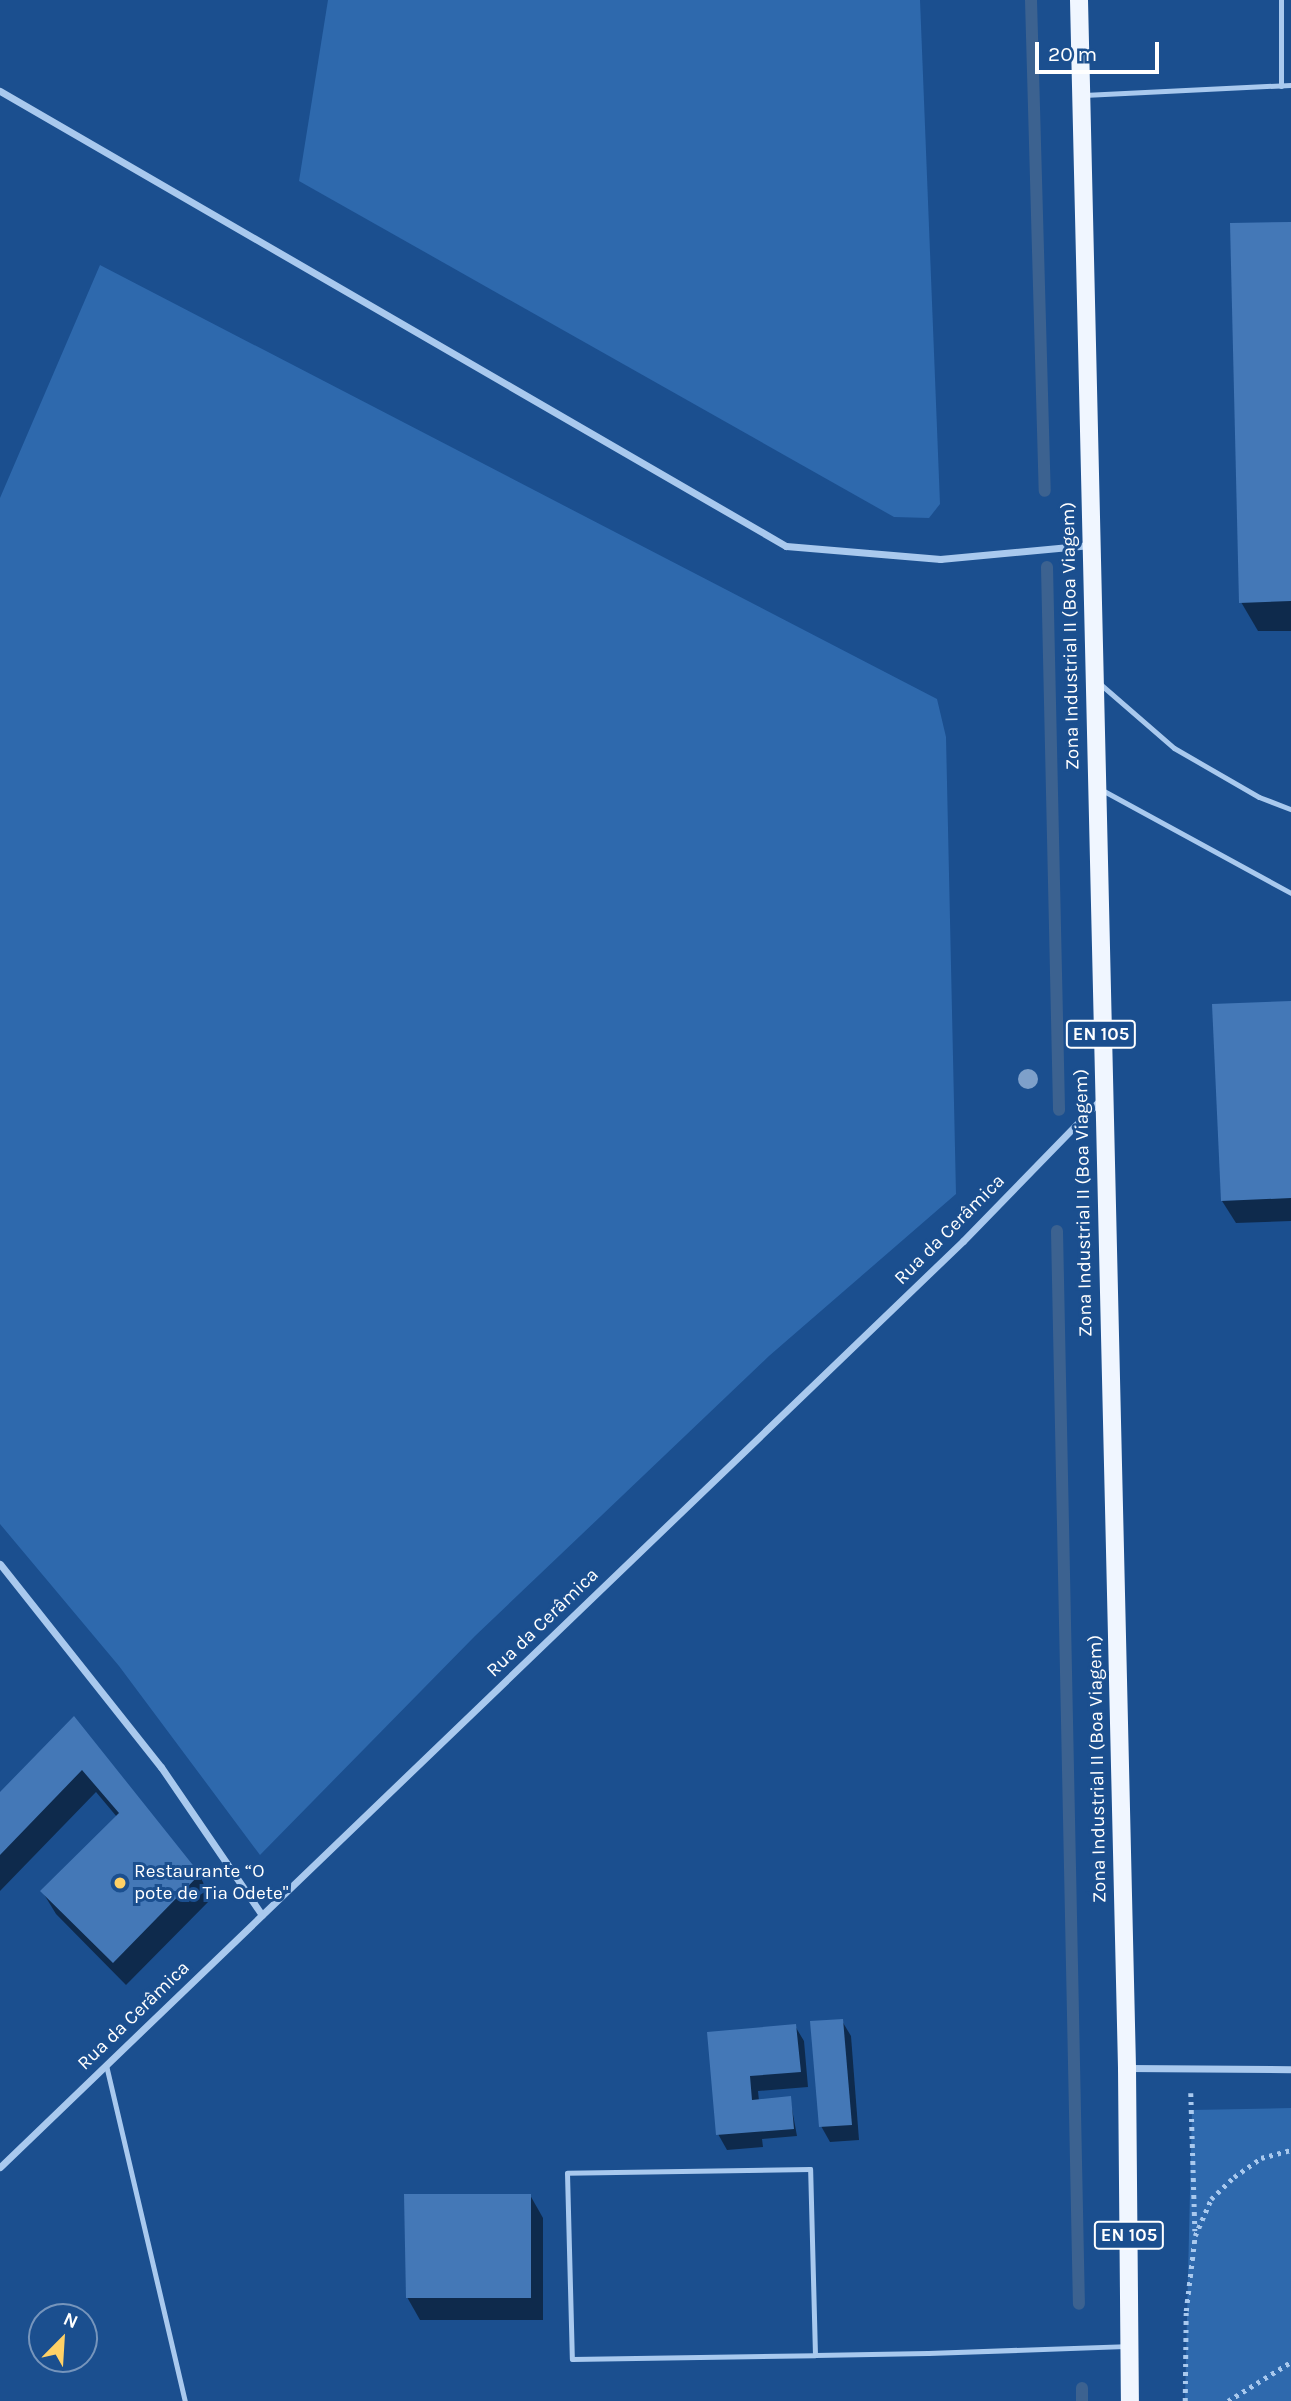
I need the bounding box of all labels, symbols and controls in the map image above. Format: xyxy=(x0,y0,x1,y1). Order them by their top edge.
scale bar xyxy=(1039,28,1163,72)
text: 20 m xyxy=(1048,42,1097,66)
street label: Zona Industrial II (Boa Viagem) xyxy=(1057,502,1085,770)
road number: EN 105 xyxy=(1064,1020,1138,1049)
street label: Zona Industrial II (Boa Viagem) xyxy=(1070,1069,1098,1337)
street label: Rua da Cerâmica xyxy=(890,1170,1010,1290)
street label: Rua da Cerâmica xyxy=(482,1564,604,1682)
street label: Zona Industrial II (Boa Viagem) xyxy=(1084,1635,1112,1903)
place label: Restaurante “O pote de Tia Odete" xyxy=(134,1861,289,1905)
marker: Restaurante “O pote de Tia Odete" xyxy=(112,1875,128,1891)
street label: Rua da Cerâmica xyxy=(73,1957,195,2075)
road number: EN 105 xyxy=(1092,2220,1166,2250)
north arrow xyxy=(28,2303,98,2373)
text: N xyxy=(60,2308,81,2333)

